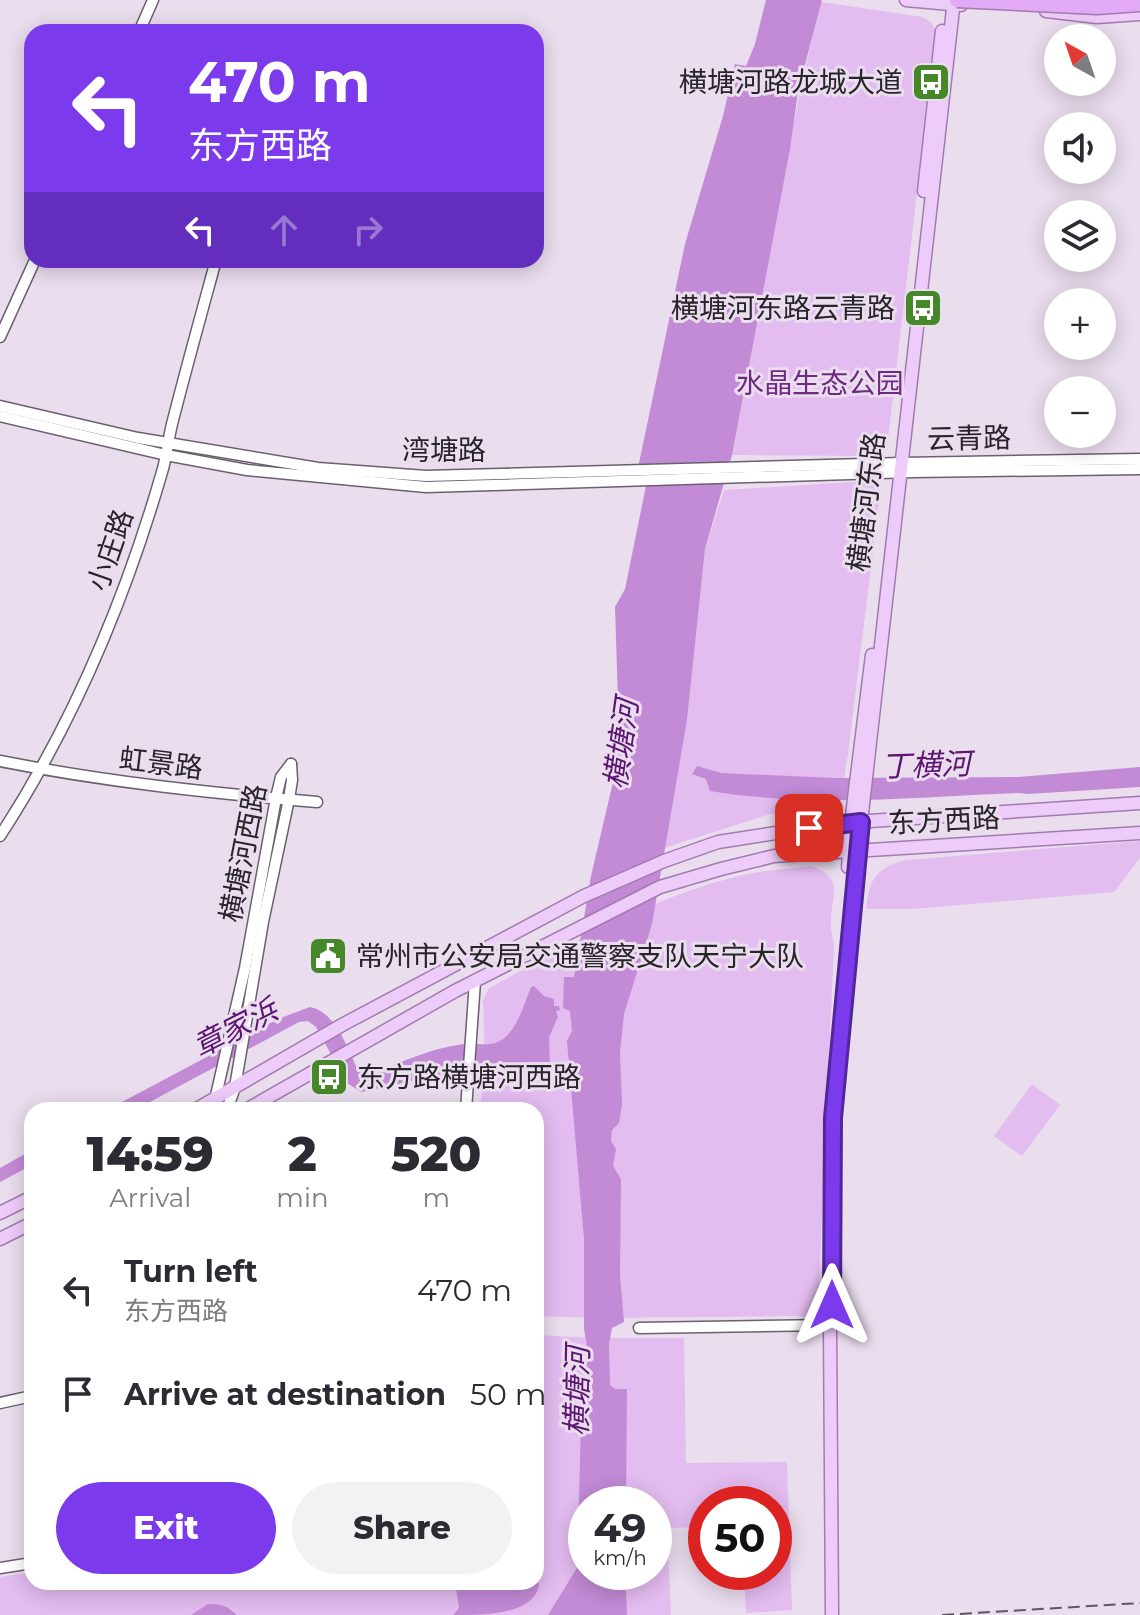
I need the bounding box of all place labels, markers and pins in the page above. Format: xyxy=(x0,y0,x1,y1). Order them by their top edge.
bus stop icon: 横塘河路龙城大道 xyxy=(910,61,952,103)
place label: 横塘河路龙城大道 xyxy=(679,65,903,99)
bus stop icon: 横塘河东路云青路 xyxy=(902,287,944,329)
place label: 横塘河东路云青路 xyxy=(671,291,895,325)
pin xyxy=(775,794,843,862)
public building icon: 常州市公安局交通警察支队天宁大队 xyxy=(307,935,349,977)
place label: 常州市公安局交通警察支队天宁大队 xyxy=(356,939,804,973)
bus stop icon: 东方路横塘河西路 xyxy=(308,1056,350,1098)
place label: 东方路横塘河西路 xyxy=(357,1060,581,1094)

